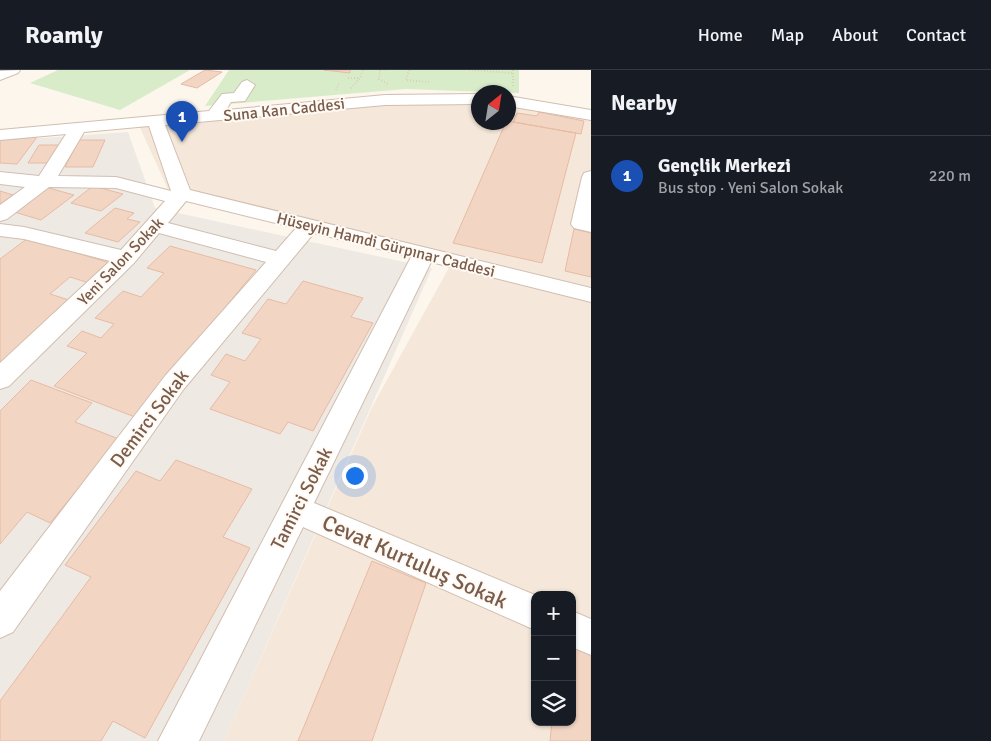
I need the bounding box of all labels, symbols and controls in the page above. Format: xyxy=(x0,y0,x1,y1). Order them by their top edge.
text: Roamly xyxy=(25,20,103,50)
text: Home xyxy=(698,24,743,46)
text: Map xyxy=(771,24,804,46)
text: About xyxy=(832,24,878,46)
text: Contact xyxy=(906,24,966,46)
north arrow xyxy=(471,85,516,130)
text: Nearby xyxy=(611,90,677,116)
street label: Suna Kan Caddesi xyxy=(222,94,346,126)
pin: 1 xyxy=(166,101,198,142)
text: Gençlik Merkezi xyxy=(658,154,791,178)
text: 1 xyxy=(623,166,631,186)
text: 220 m xyxy=(929,166,971,186)
text: Bus stop · Yeni Salon Sokak xyxy=(658,178,843,198)
street label: Hüseyin Hamdi Gürpınar Caddesi xyxy=(274,208,497,282)
street label: Yeni Salon Sokak xyxy=(74,213,168,310)
street label: Demirci Sokak xyxy=(105,365,195,472)
street label: Tamirci Sokak xyxy=(266,443,338,554)
your location xyxy=(342,463,368,489)
street label: Cevat Kurtuluş Sokak xyxy=(318,508,512,614)
map controls xyxy=(531,591,576,726)
button: + xyxy=(531,591,576,636)
button: − xyxy=(531,636,576,681)
button: layers xyxy=(531,681,576,726)

